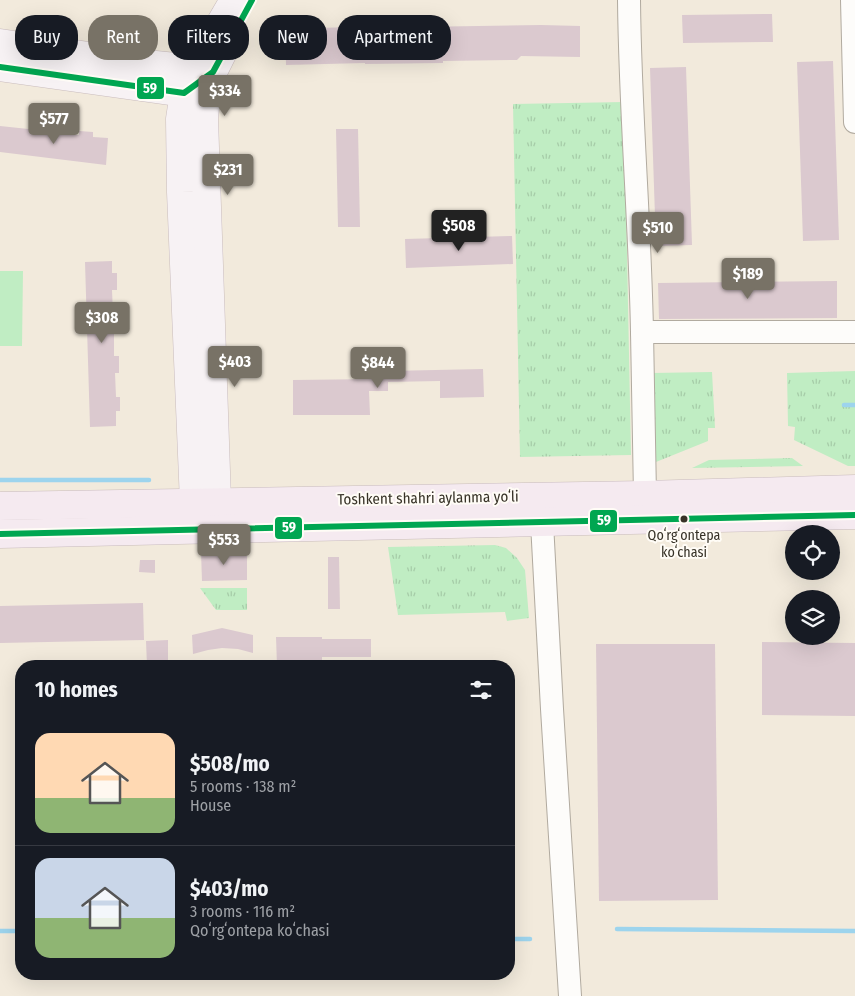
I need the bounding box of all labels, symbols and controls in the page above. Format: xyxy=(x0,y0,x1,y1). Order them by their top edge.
chip: Buy xyxy=(15,15,78,60)
chip: Rent xyxy=(88,15,158,60)
chip: Filters xyxy=(168,15,249,60)
chip: New xyxy=(259,15,327,60)
chip: Apartment xyxy=(337,15,451,60)
pin: $334 xyxy=(195,74,255,117)
line badge: 59 xyxy=(136,76,165,100)
text: 59 xyxy=(143,80,157,97)
text: $334 xyxy=(209,81,241,100)
pin: $577 xyxy=(24,102,84,145)
text: $577 xyxy=(39,109,69,128)
pin: $231 xyxy=(198,154,258,196)
text: $231 xyxy=(213,160,243,179)
pin: $508 xyxy=(429,210,489,252)
pin: $510 xyxy=(628,212,688,254)
text: $508 xyxy=(442,216,476,235)
text: $510 xyxy=(643,218,673,237)
pin: $189 xyxy=(718,258,778,300)
text: $189 xyxy=(733,264,763,283)
pin: $308 xyxy=(72,302,132,344)
text: $308 xyxy=(86,308,118,327)
pin: $403 xyxy=(205,346,265,388)
pin: $844 xyxy=(348,346,408,389)
text: $403 xyxy=(219,352,251,371)
text: $844 xyxy=(362,353,394,372)
street label: Toshkent shahri aylanma yoʻli xyxy=(337,487,519,509)
line badge: 59 xyxy=(589,509,618,533)
text: 59 xyxy=(597,512,611,529)
marker: Qoʻrgʻontepa koʻchasi xyxy=(679,514,689,524)
line badge: 59 xyxy=(274,516,303,540)
text: 59 xyxy=(282,519,296,536)
pin: $553 xyxy=(194,524,254,566)
map controls xyxy=(785,525,840,645)
button: locate xyxy=(785,525,840,580)
place label: Qoʻrgʻontepa koʻchasi xyxy=(648,527,721,561)
text: $553 xyxy=(208,530,240,549)
button: layers xyxy=(785,590,840,645)
icon: filters xyxy=(467,676,495,704)
text: 10 homes xyxy=(35,677,118,703)
text: $508/mo xyxy=(190,751,270,777)
icon: home xyxy=(75,753,135,813)
text: 5 rooms · 138 m² xyxy=(190,777,296,796)
text: House xyxy=(190,796,231,815)
text: $403/mo xyxy=(190,876,268,902)
icon: home xyxy=(75,878,135,938)
text: 3 rooms · 116 m² xyxy=(190,902,295,921)
text: Qoʻrgʻontepa koʻchasi xyxy=(190,921,330,940)

